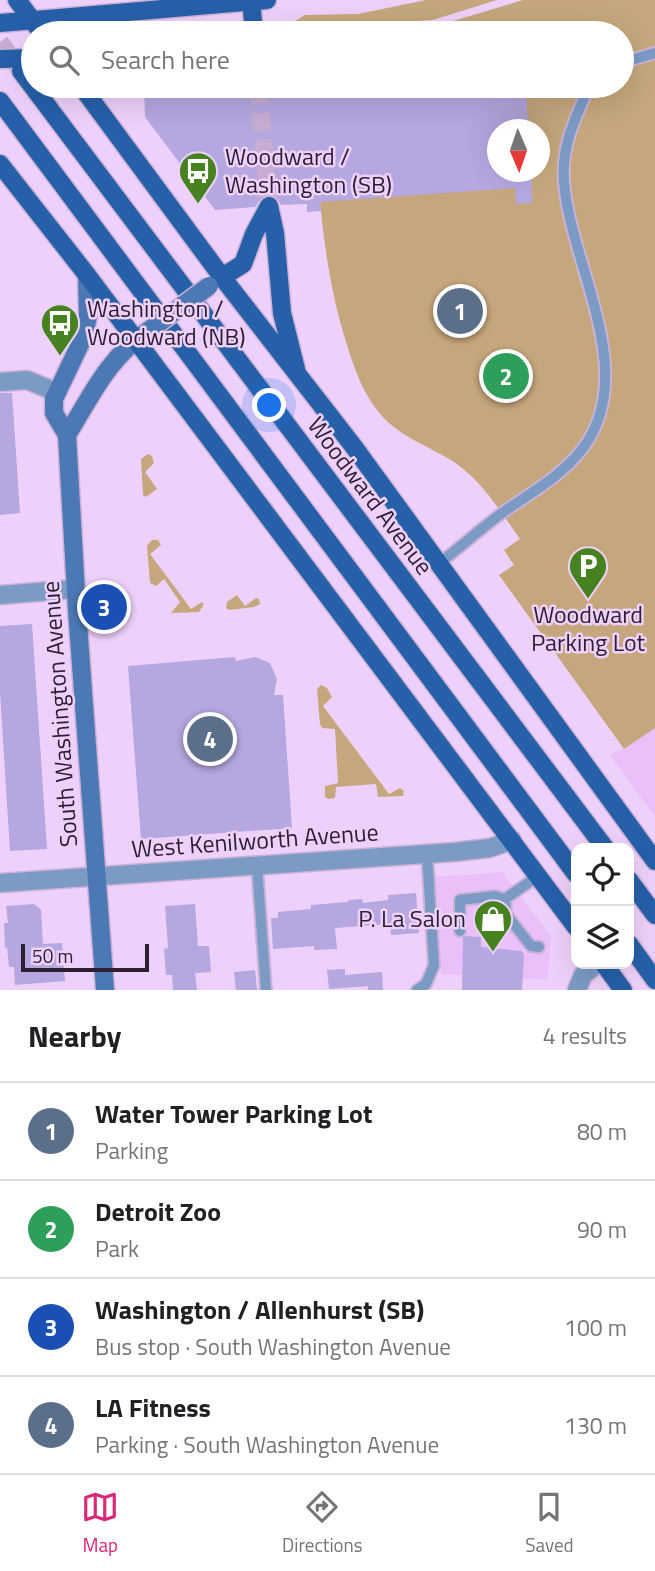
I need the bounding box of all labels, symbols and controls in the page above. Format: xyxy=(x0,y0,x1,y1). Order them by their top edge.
search box xyxy=(21,21,634,98)
text: Search here xyxy=(101,40,230,79)
icon: search xyxy=(45,41,83,79)
north arrow xyxy=(487,119,550,182)
place label: Woodward / Washington (SB) xyxy=(225,138,392,202)
bus stop icon: Woodward / Washington (SB) xyxy=(177,150,219,205)
pin: 1 xyxy=(437,285,483,337)
place label: Washington / Woodward (NB) xyxy=(87,290,246,354)
bus stop icon: Washington / Woodward (NB) xyxy=(39,302,81,357)
pin: 2 xyxy=(483,350,529,402)
your location xyxy=(252,388,286,422)
street label: Woodward Avenue xyxy=(299,409,442,582)
parking icon: Woodward Parking Lot xyxy=(567,545,609,600)
street label: South Washington Avenue xyxy=(32,580,86,848)
pin: 3 xyxy=(81,581,127,633)
place label: Woodward Parking Lot xyxy=(531,596,646,660)
pin: 4 xyxy=(187,713,233,765)
street label: West Kenilworth Avenue xyxy=(130,813,380,867)
map controls xyxy=(571,843,634,969)
button: locate xyxy=(571,843,634,906)
shop icon: P. La Salon xyxy=(472,898,514,953)
place label: P. La Salon xyxy=(358,900,466,936)
button: layers xyxy=(571,906,634,969)
scale bar xyxy=(21,941,149,973)
text: 50 m xyxy=(32,941,73,970)
text: Nearby xyxy=(28,1013,121,1059)
text: 4 results xyxy=(543,1018,627,1053)
text: Water Tower Parking Lot xyxy=(95,1094,372,1133)
text: 1 xyxy=(45,1114,57,1149)
text: 80 m xyxy=(577,1114,627,1149)
text: Parking xyxy=(95,1133,168,1168)
text: Detroit Zoo xyxy=(95,1192,221,1231)
text: 2 xyxy=(45,1212,57,1247)
text: 90 m xyxy=(577,1212,627,1247)
text: Park xyxy=(95,1231,139,1266)
text: Washington / Allenhurst (SB) xyxy=(95,1290,424,1329)
text: 3 xyxy=(45,1310,57,1345)
text: 100 m xyxy=(564,1310,627,1345)
text: Bus stop · South Washington Avenue xyxy=(95,1329,451,1364)
text: LA Fitness xyxy=(95,1388,211,1427)
text: 4 xyxy=(45,1408,57,1443)
text: 130 m xyxy=(564,1408,627,1443)
text: Parking · South Washington Avenue xyxy=(95,1427,439,1462)
tab: Map xyxy=(81,1488,119,1559)
tab: Directions xyxy=(282,1488,363,1559)
tab: Saved xyxy=(525,1488,574,1559)

